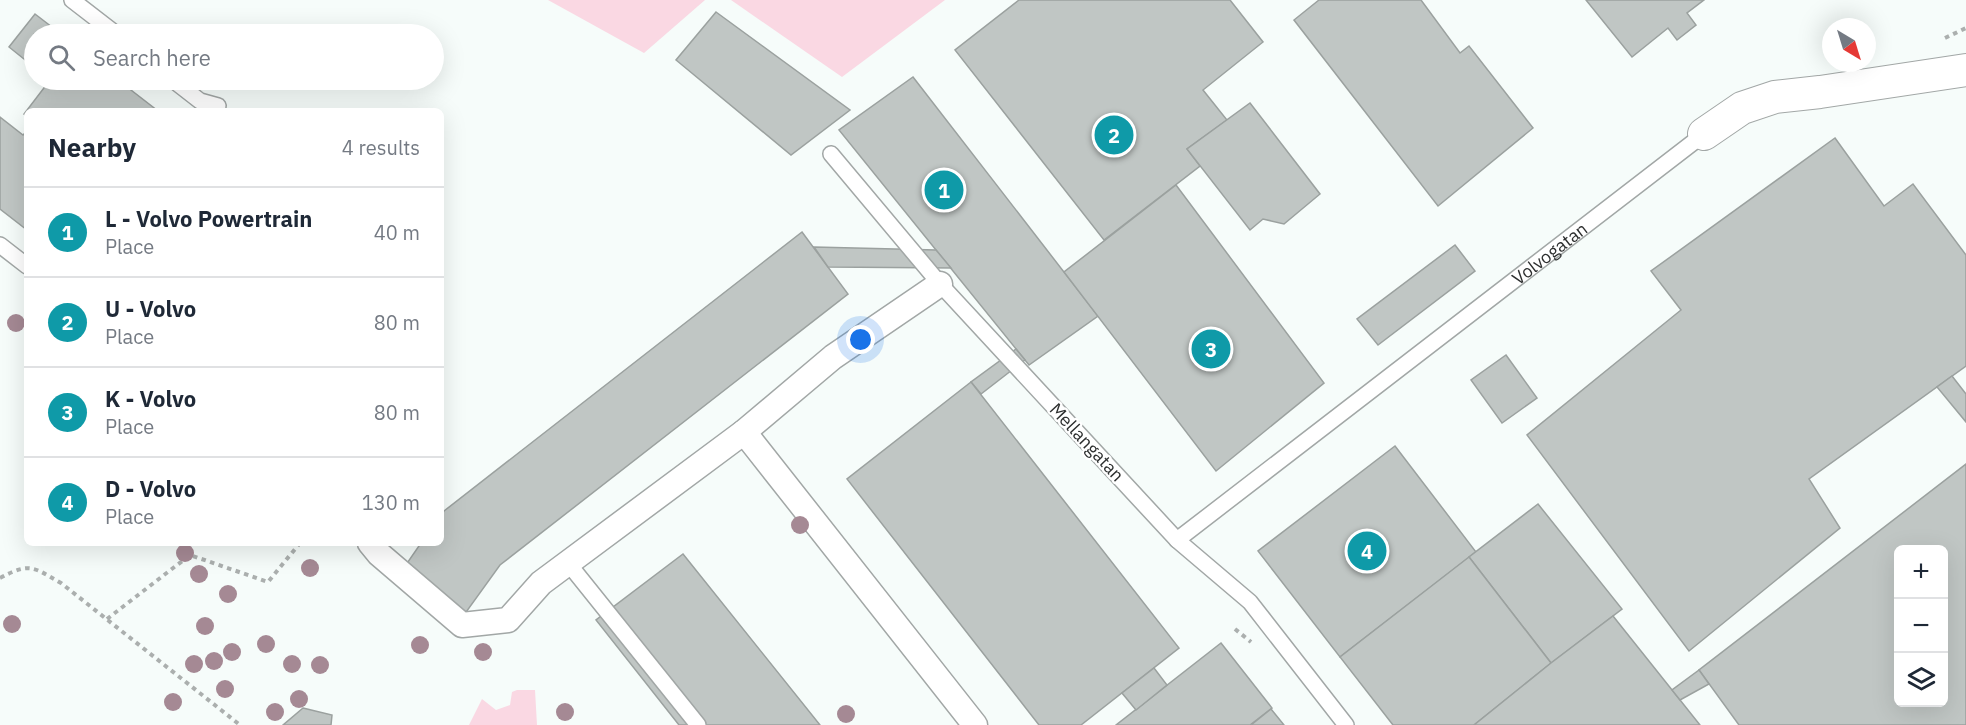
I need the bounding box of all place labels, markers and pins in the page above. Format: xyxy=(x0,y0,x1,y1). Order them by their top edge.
pin: 2 xyxy=(1094,112,1134,158)
pin: 1 xyxy=(924,168,964,213)
pin: 3 xyxy=(1192,326,1230,372)
pin: 4 xyxy=(1348,528,1386,574)

